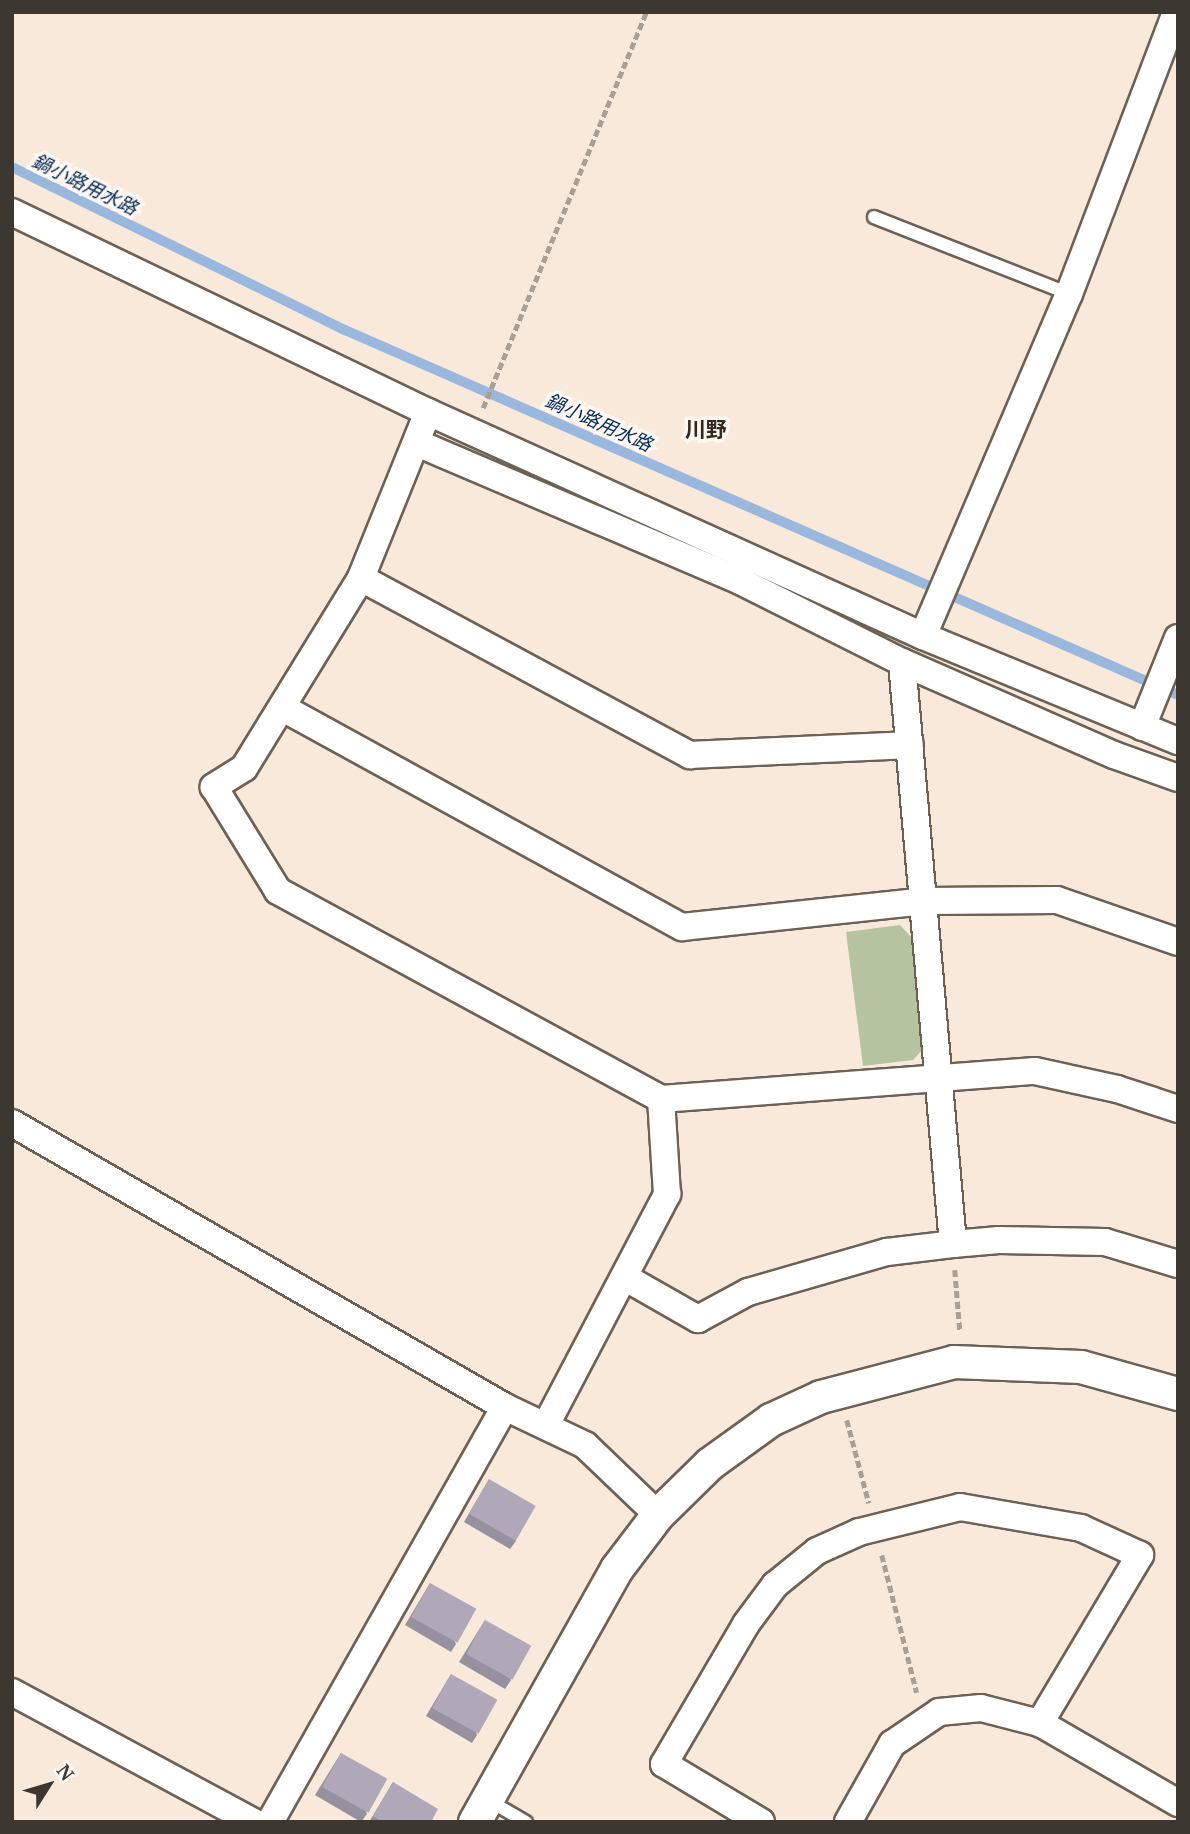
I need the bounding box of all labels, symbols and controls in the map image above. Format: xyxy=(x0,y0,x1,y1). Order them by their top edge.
water label: 鍋小路用水路 xyxy=(29,149,141,219)
water label: 鍋小路用水路 xyxy=(542,388,656,456)
district label: 川野 xyxy=(685,416,727,442)
north arrow xyxy=(14,1750,84,1820)
text: N xyxy=(52,1759,80,1785)

